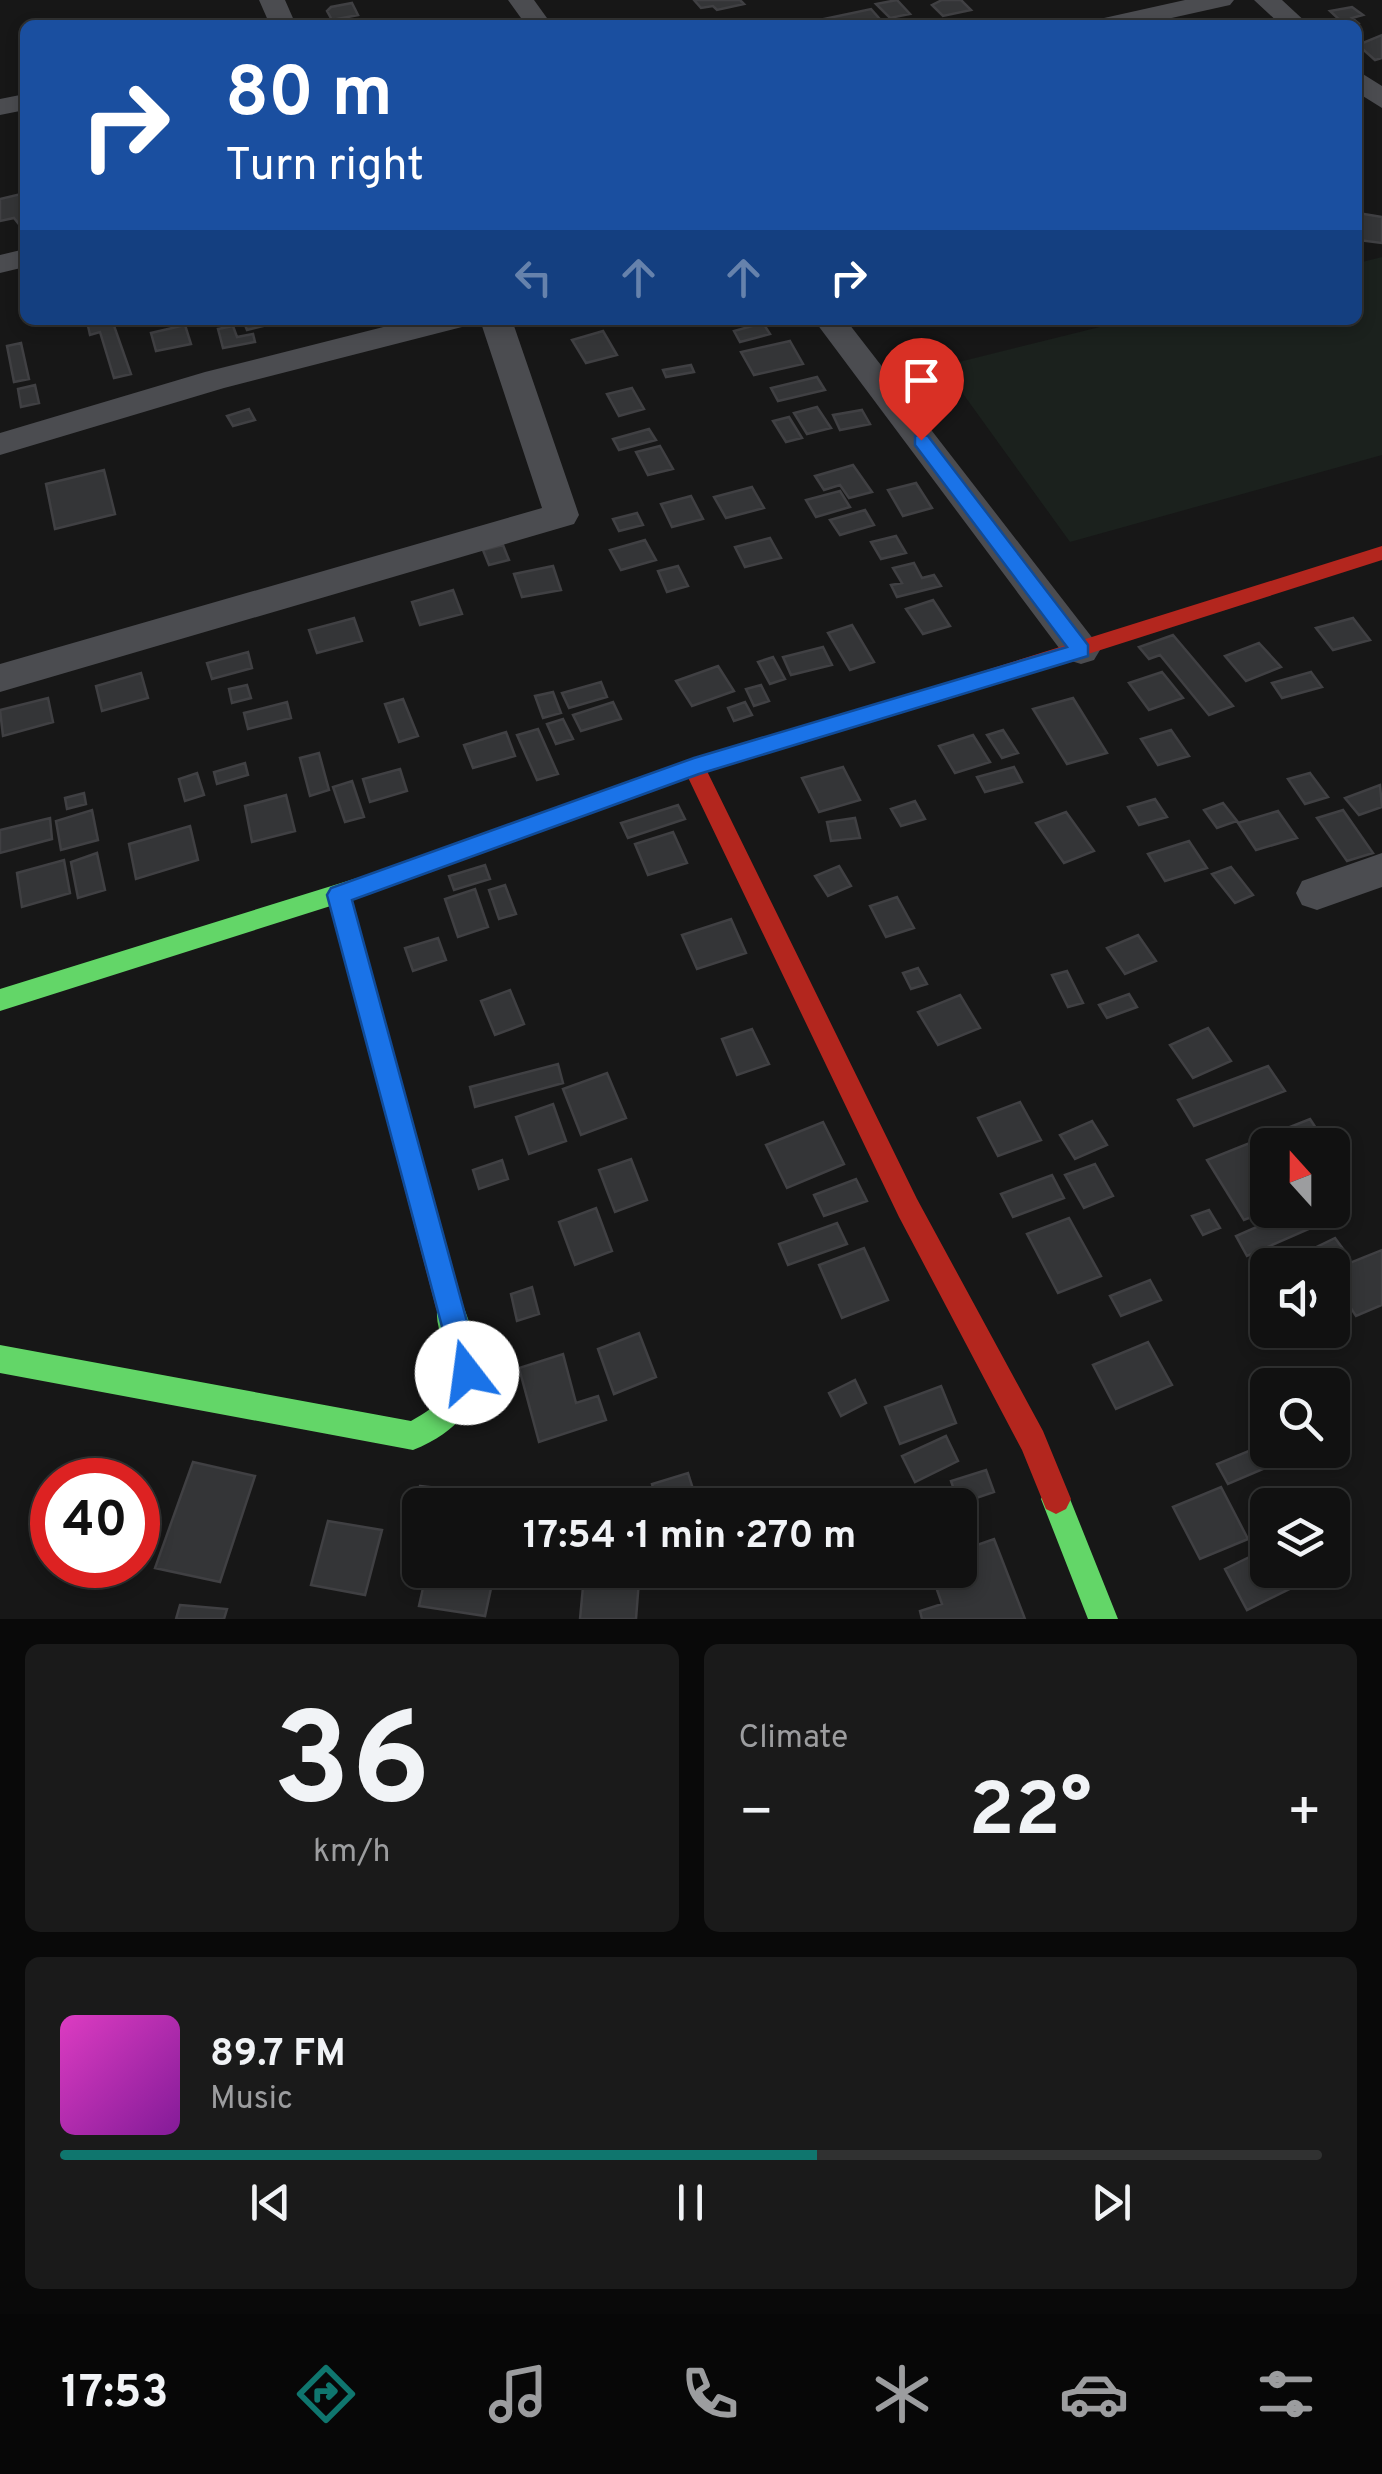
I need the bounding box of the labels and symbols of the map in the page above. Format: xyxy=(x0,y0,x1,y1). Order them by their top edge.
pin xyxy=(879,338,964,441)
north arrow xyxy=(1250,1128,1350,1228)
position arrow xyxy=(415,1321,519,1425)
speed limit sign: 40 xyxy=(30,1458,160,1588)

